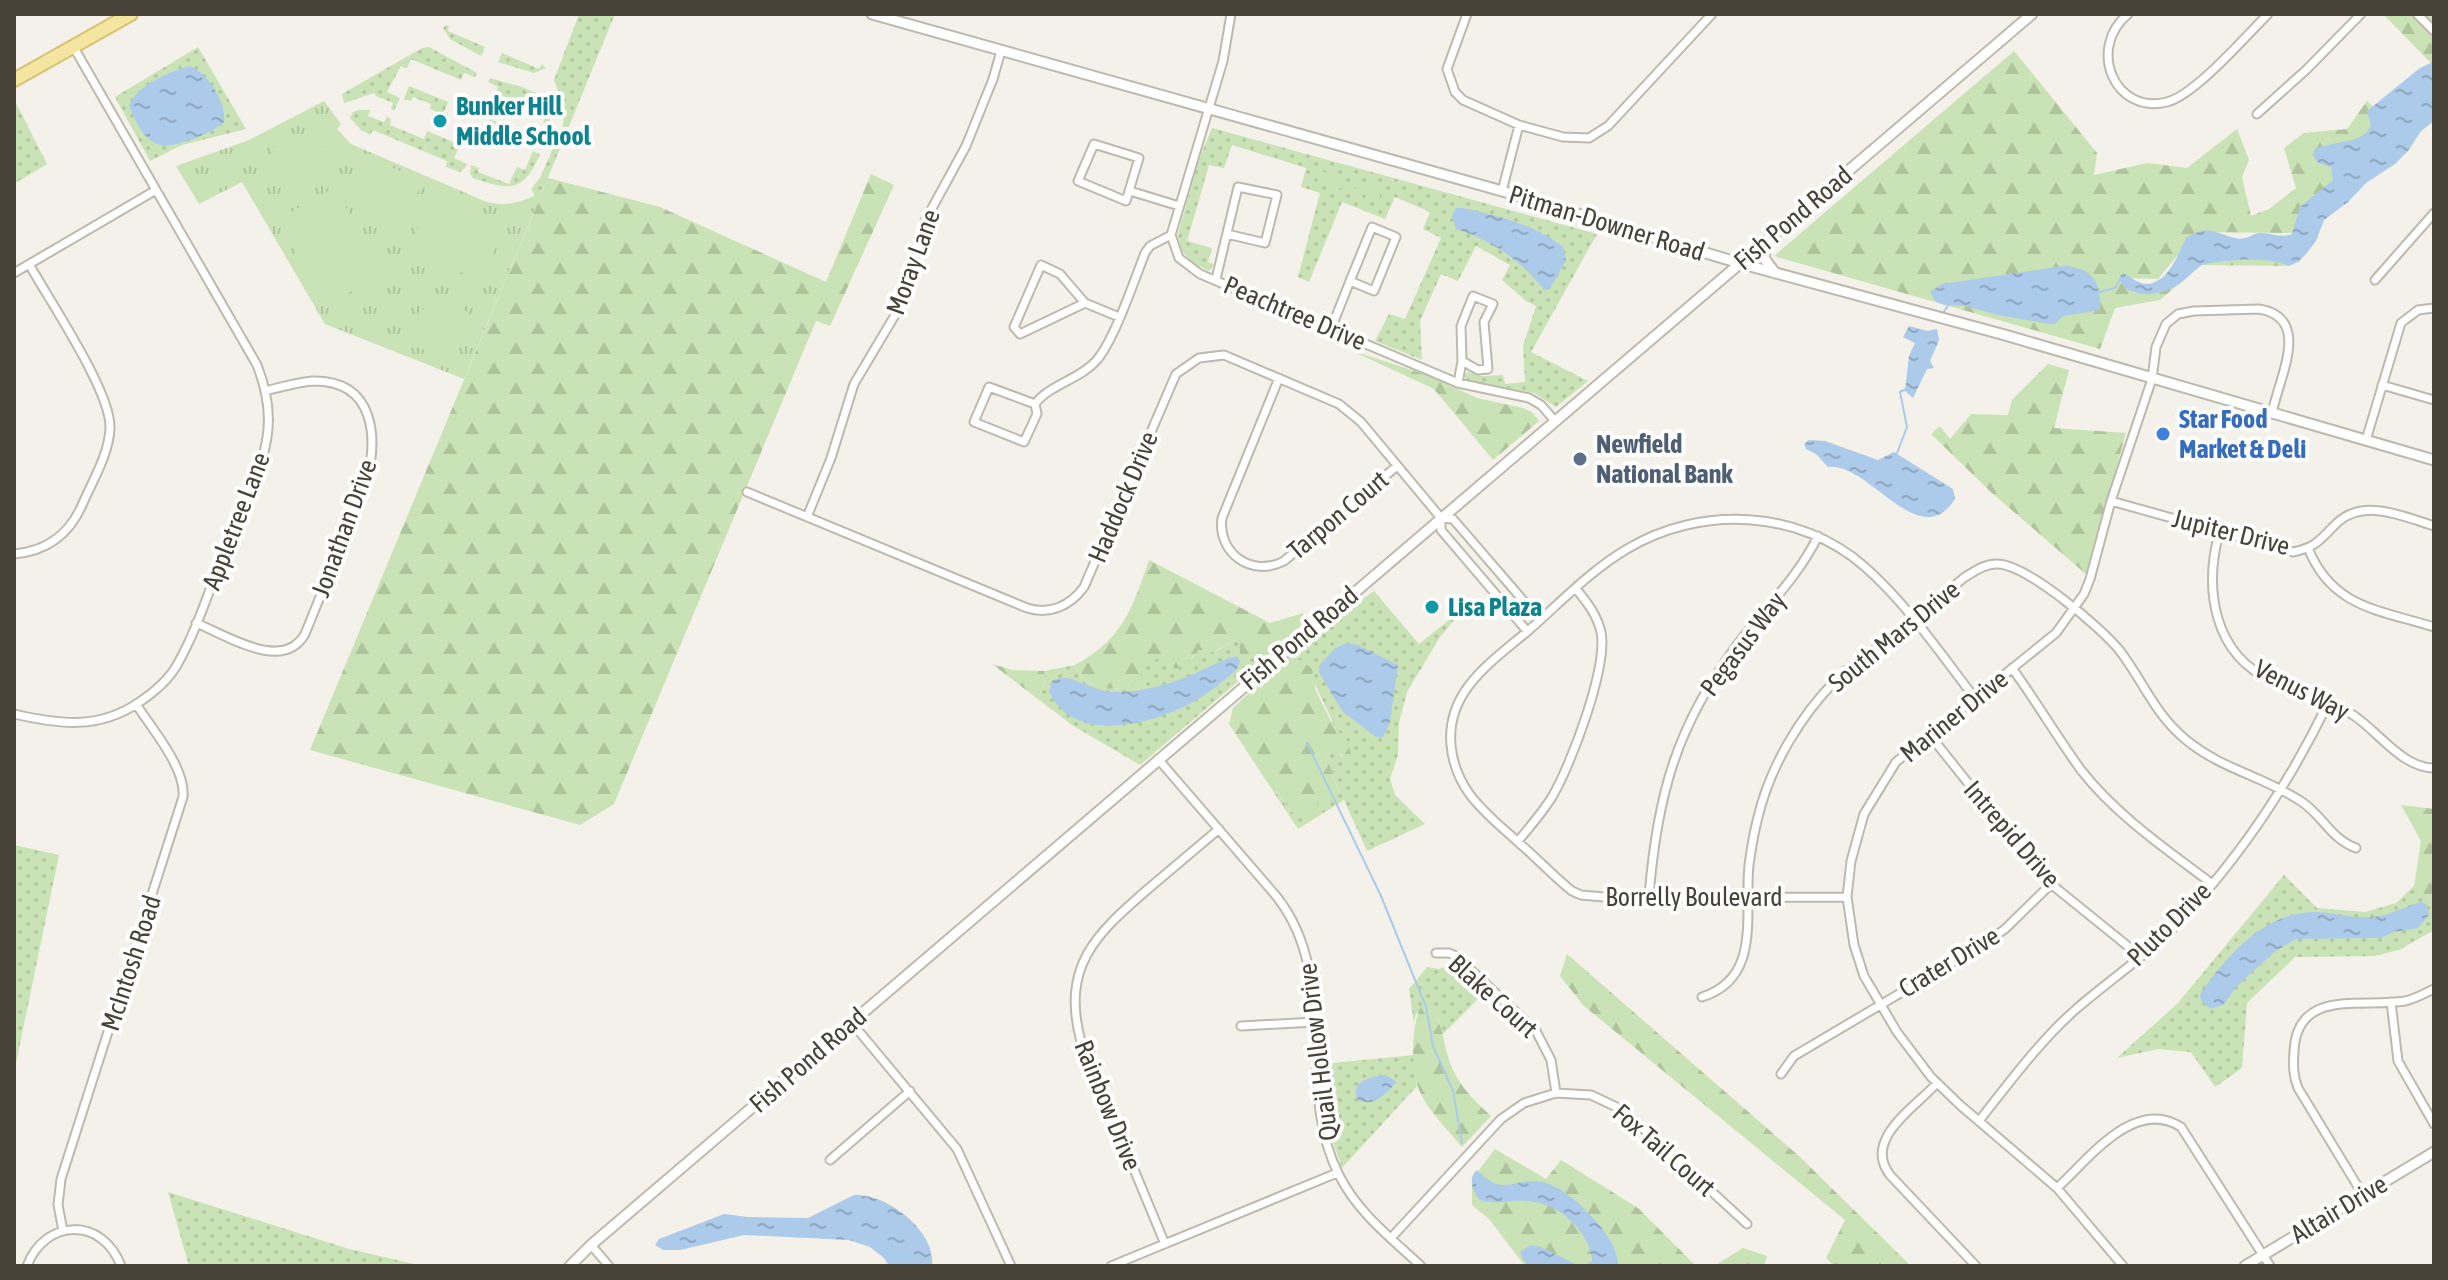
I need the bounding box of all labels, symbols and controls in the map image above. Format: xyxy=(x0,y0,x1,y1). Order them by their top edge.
place label: Bunker Hill Middle School xyxy=(456,91,592,151)
marker: Bunker Hill Middle School xyxy=(431,112,449,130)
street label: Fish Pond Road xyxy=(1728,160,1858,276)
street label: Pitman-Downer Road xyxy=(1506,179,1708,267)
street label: Moray Lane xyxy=(880,205,946,319)
street label: Peachtree Drive xyxy=(1220,270,1370,356)
place label: Star Food Market & Deli xyxy=(2179,404,2306,464)
marker: Star Food Market & Deli xyxy=(2154,425,2172,443)
street label: Haddock Drive xyxy=(1082,427,1164,567)
place label: Newfield National Bank xyxy=(1596,429,1733,489)
street label: Appletree Lane xyxy=(196,448,276,594)
marker: Newfield National Bank xyxy=(1571,450,1589,468)
street label: Jonathan Drive xyxy=(305,455,383,601)
street label: Tarpon Court xyxy=(1282,464,1394,566)
street label: Jupiter Drive xyxy=(2169,503,2293,561)
street label: South Mars Drive xyxy=(1822,574,1966,698)
street label: Fish Pond Road xyxy=(1234,580,1364,696)
street label: Pegasus Way xyxy=(1694,586,1792,702)
place label: Lisa Plaza xyxy=(1448,592,1542,622)
marker: Lisa Plaza xyxy=(1423,598,1441,616)
street label: Venus Way xyxy=(2250,653,2355,727)
street label: Mariner Drive xyxy=(1894,664,2014,768)
street label: Intrepid Drive xyxy=(1958,775,2066,893)
street label: Pluto Drive xyxy=(2121,876,2217,972)
street label: Borrelly Boulevard xyxy=(1605,882,1783,912)
street label: McIntosh Road xyxy=(95,891,167,1035)
street label: Crater Drive xyxy=(1893,920,2005,1004)
street label: Blake Court xyxy=(1442,948,1544,1044)
street label: Quail Hollow Drive xyxy=(1292,962,1344,1142)
street label: Fish Pond Road xyxy=(744,1001,872,1119)
street label: Rainbow Drive xyxy=(1068,1036,1148,1174)
street label: Fox Tail Court xyxy=(1607,1098,1721,1202)
street label: Altair Drive xyxy=(2285,1169,2393,1249)

